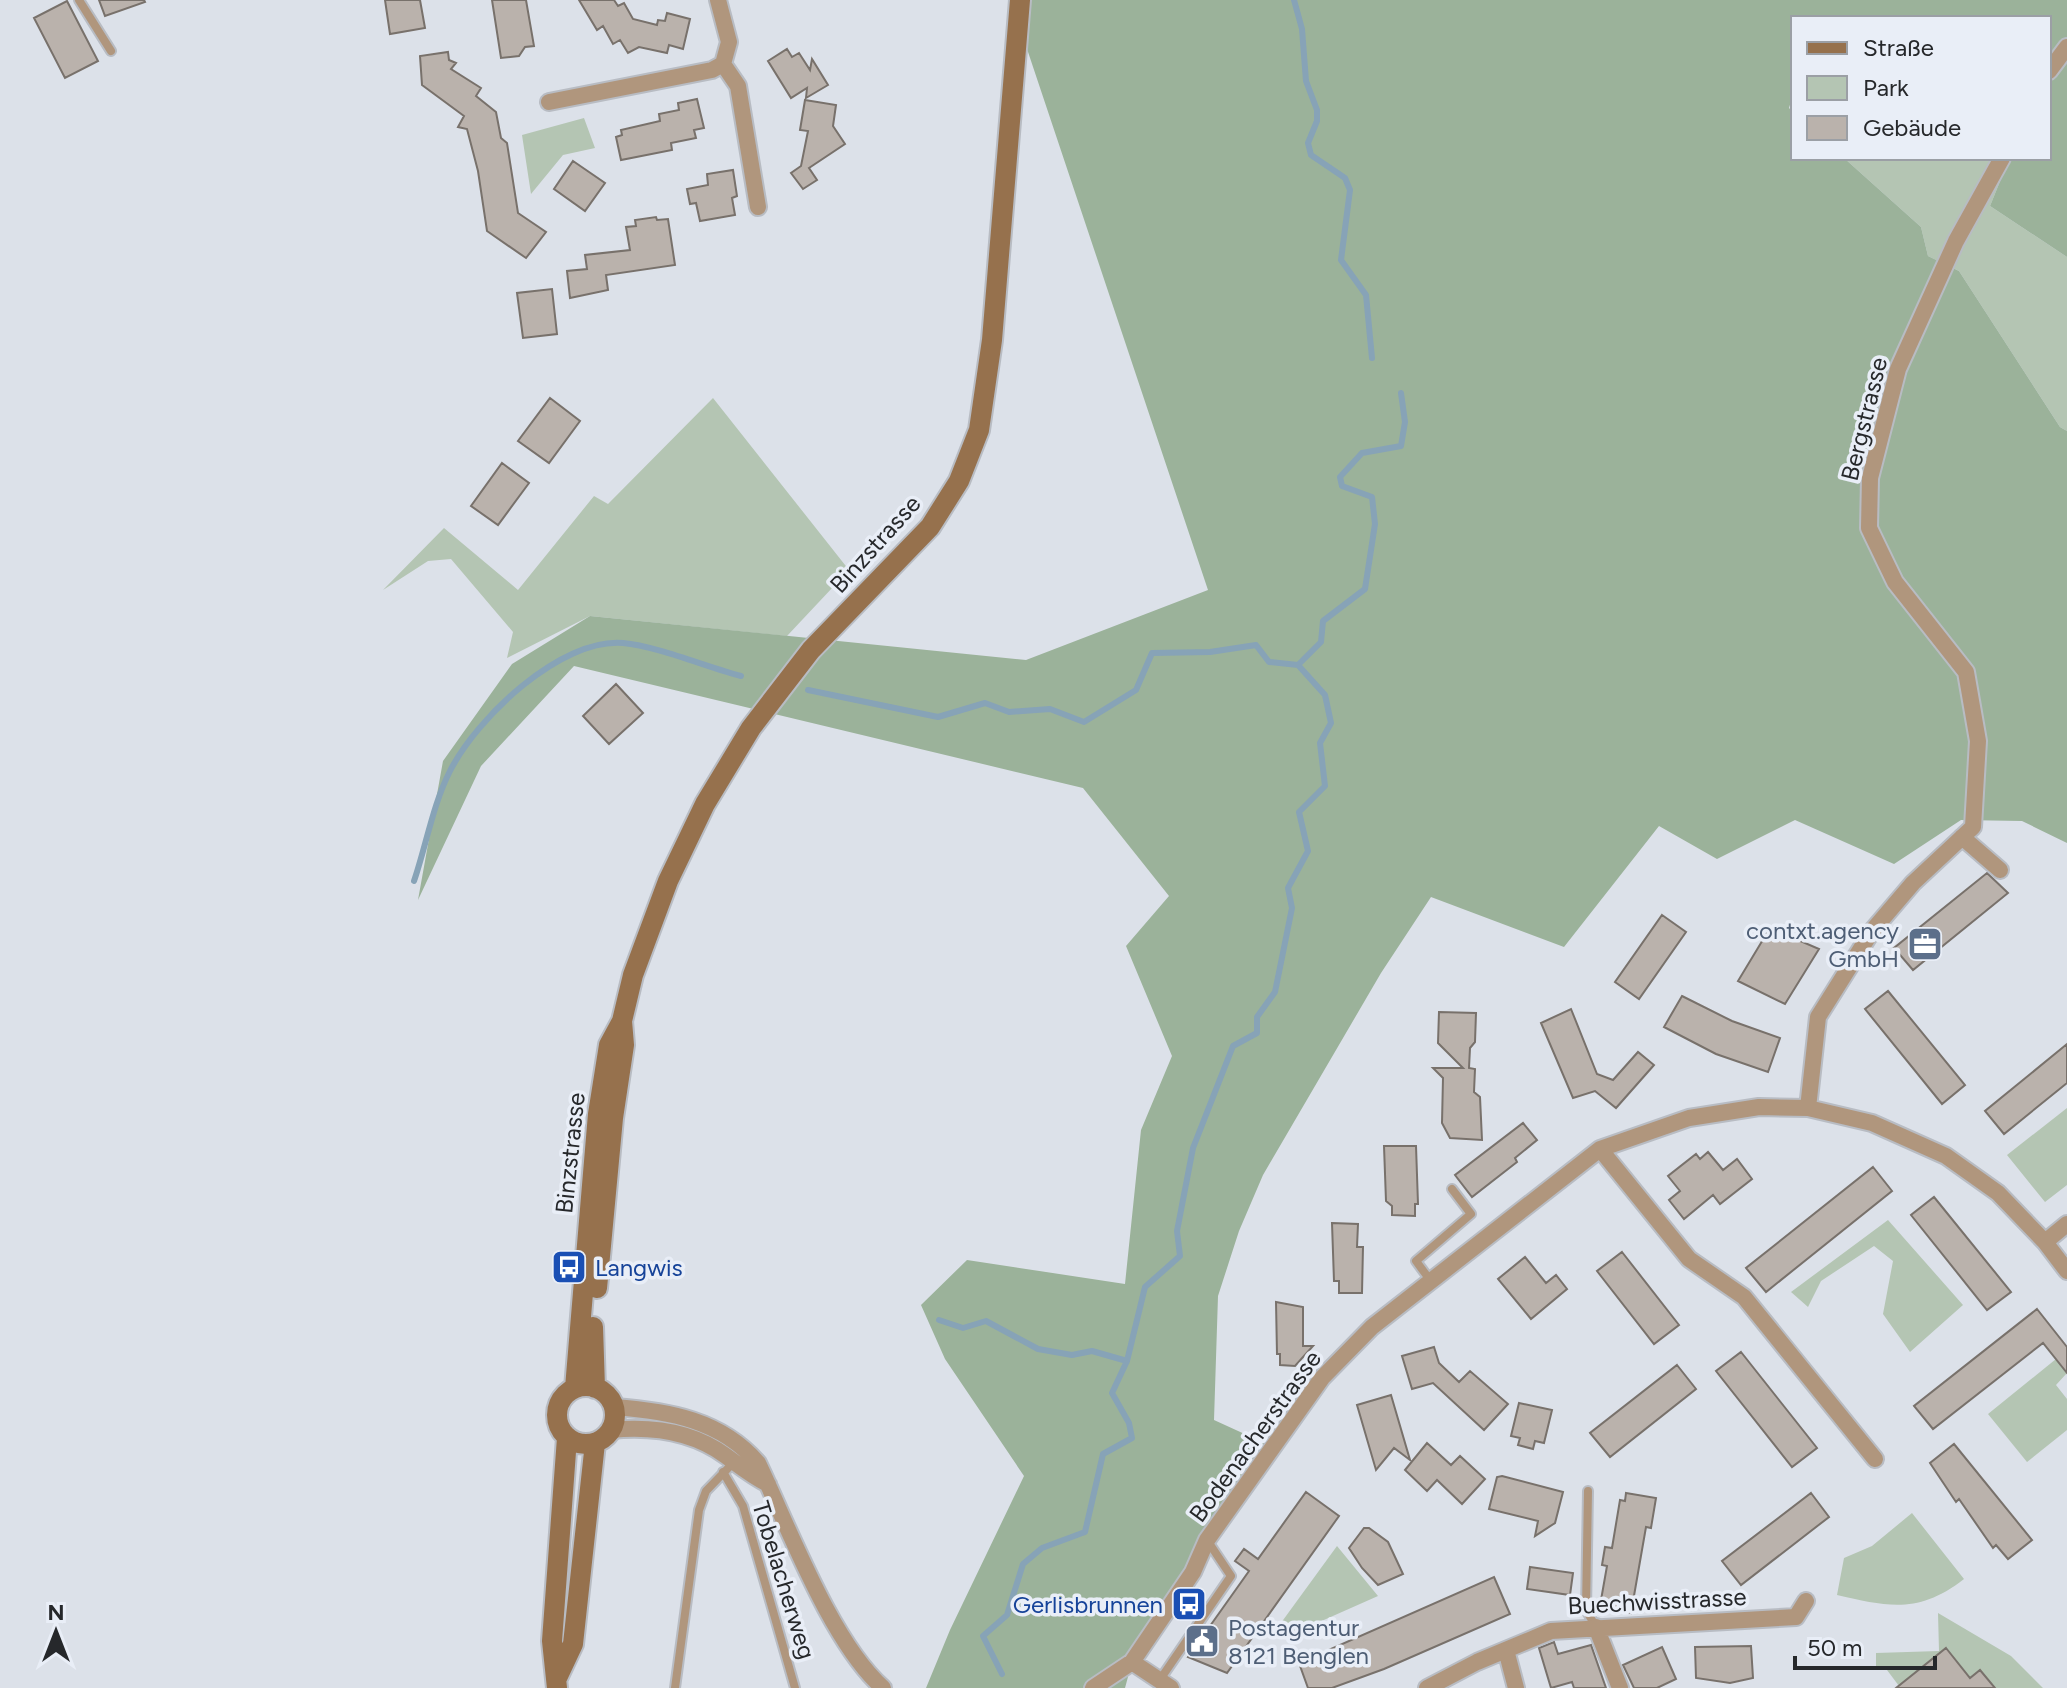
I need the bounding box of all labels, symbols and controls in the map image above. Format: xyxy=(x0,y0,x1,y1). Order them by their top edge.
legend xyxy=(1791,16,2051,160)
text: Straße xyxy=(1863,33,1934,62)
text: Park xyxy=(1863,73,1909,102)
text: Gebäude xyxy=(1863,113,1961,142)
street label: Bergstrasse xyxy=(1835,354,1893,484)
street label: Binzstrasse xyxy=(824,489,926,599)
place label: contxt.agency GmbH xyxy=(1746,916,1899,973)
office icon: contxt.agency GmbH xyxy=(1906,925,1944,963)
street label: Binzstrasse xyxy=(549,1091,591,1215)
bus stop icon: Langwis xyxy=(550,1248,588,1286)
place label: Langwis xyxy=(595,1253,683,1282)
street label: Bodenacherstrasse xyxy=(1183,1345,1327,1527)
street label: Tobelacherweg xyxy=(746,1497,822,1663)
street label: Buechwisstrasse xyxy=(1567,1582,1747,1620)
bus stop icon: Gerlisbrunnen xyxy=(1170,1585,1208,1623)
place label: Gerlisbrunnen xyxy=(1013,1590,1163,1619)
north arrow xyxy=(16,1592,96,1672)
text: N xyxy=(47,1599,65,1626)
place label: Postagentur 8121 Benglen xyxy=(1228,1613,1369,1670)
scale bar xyxy=(1795,1620,1935,1670)
public building icon: Postagentur 8121 Benglen xyxy=(1183,1622,1221,1660)
text: 50 m xyxy=(1807,1633,1863,1662)

